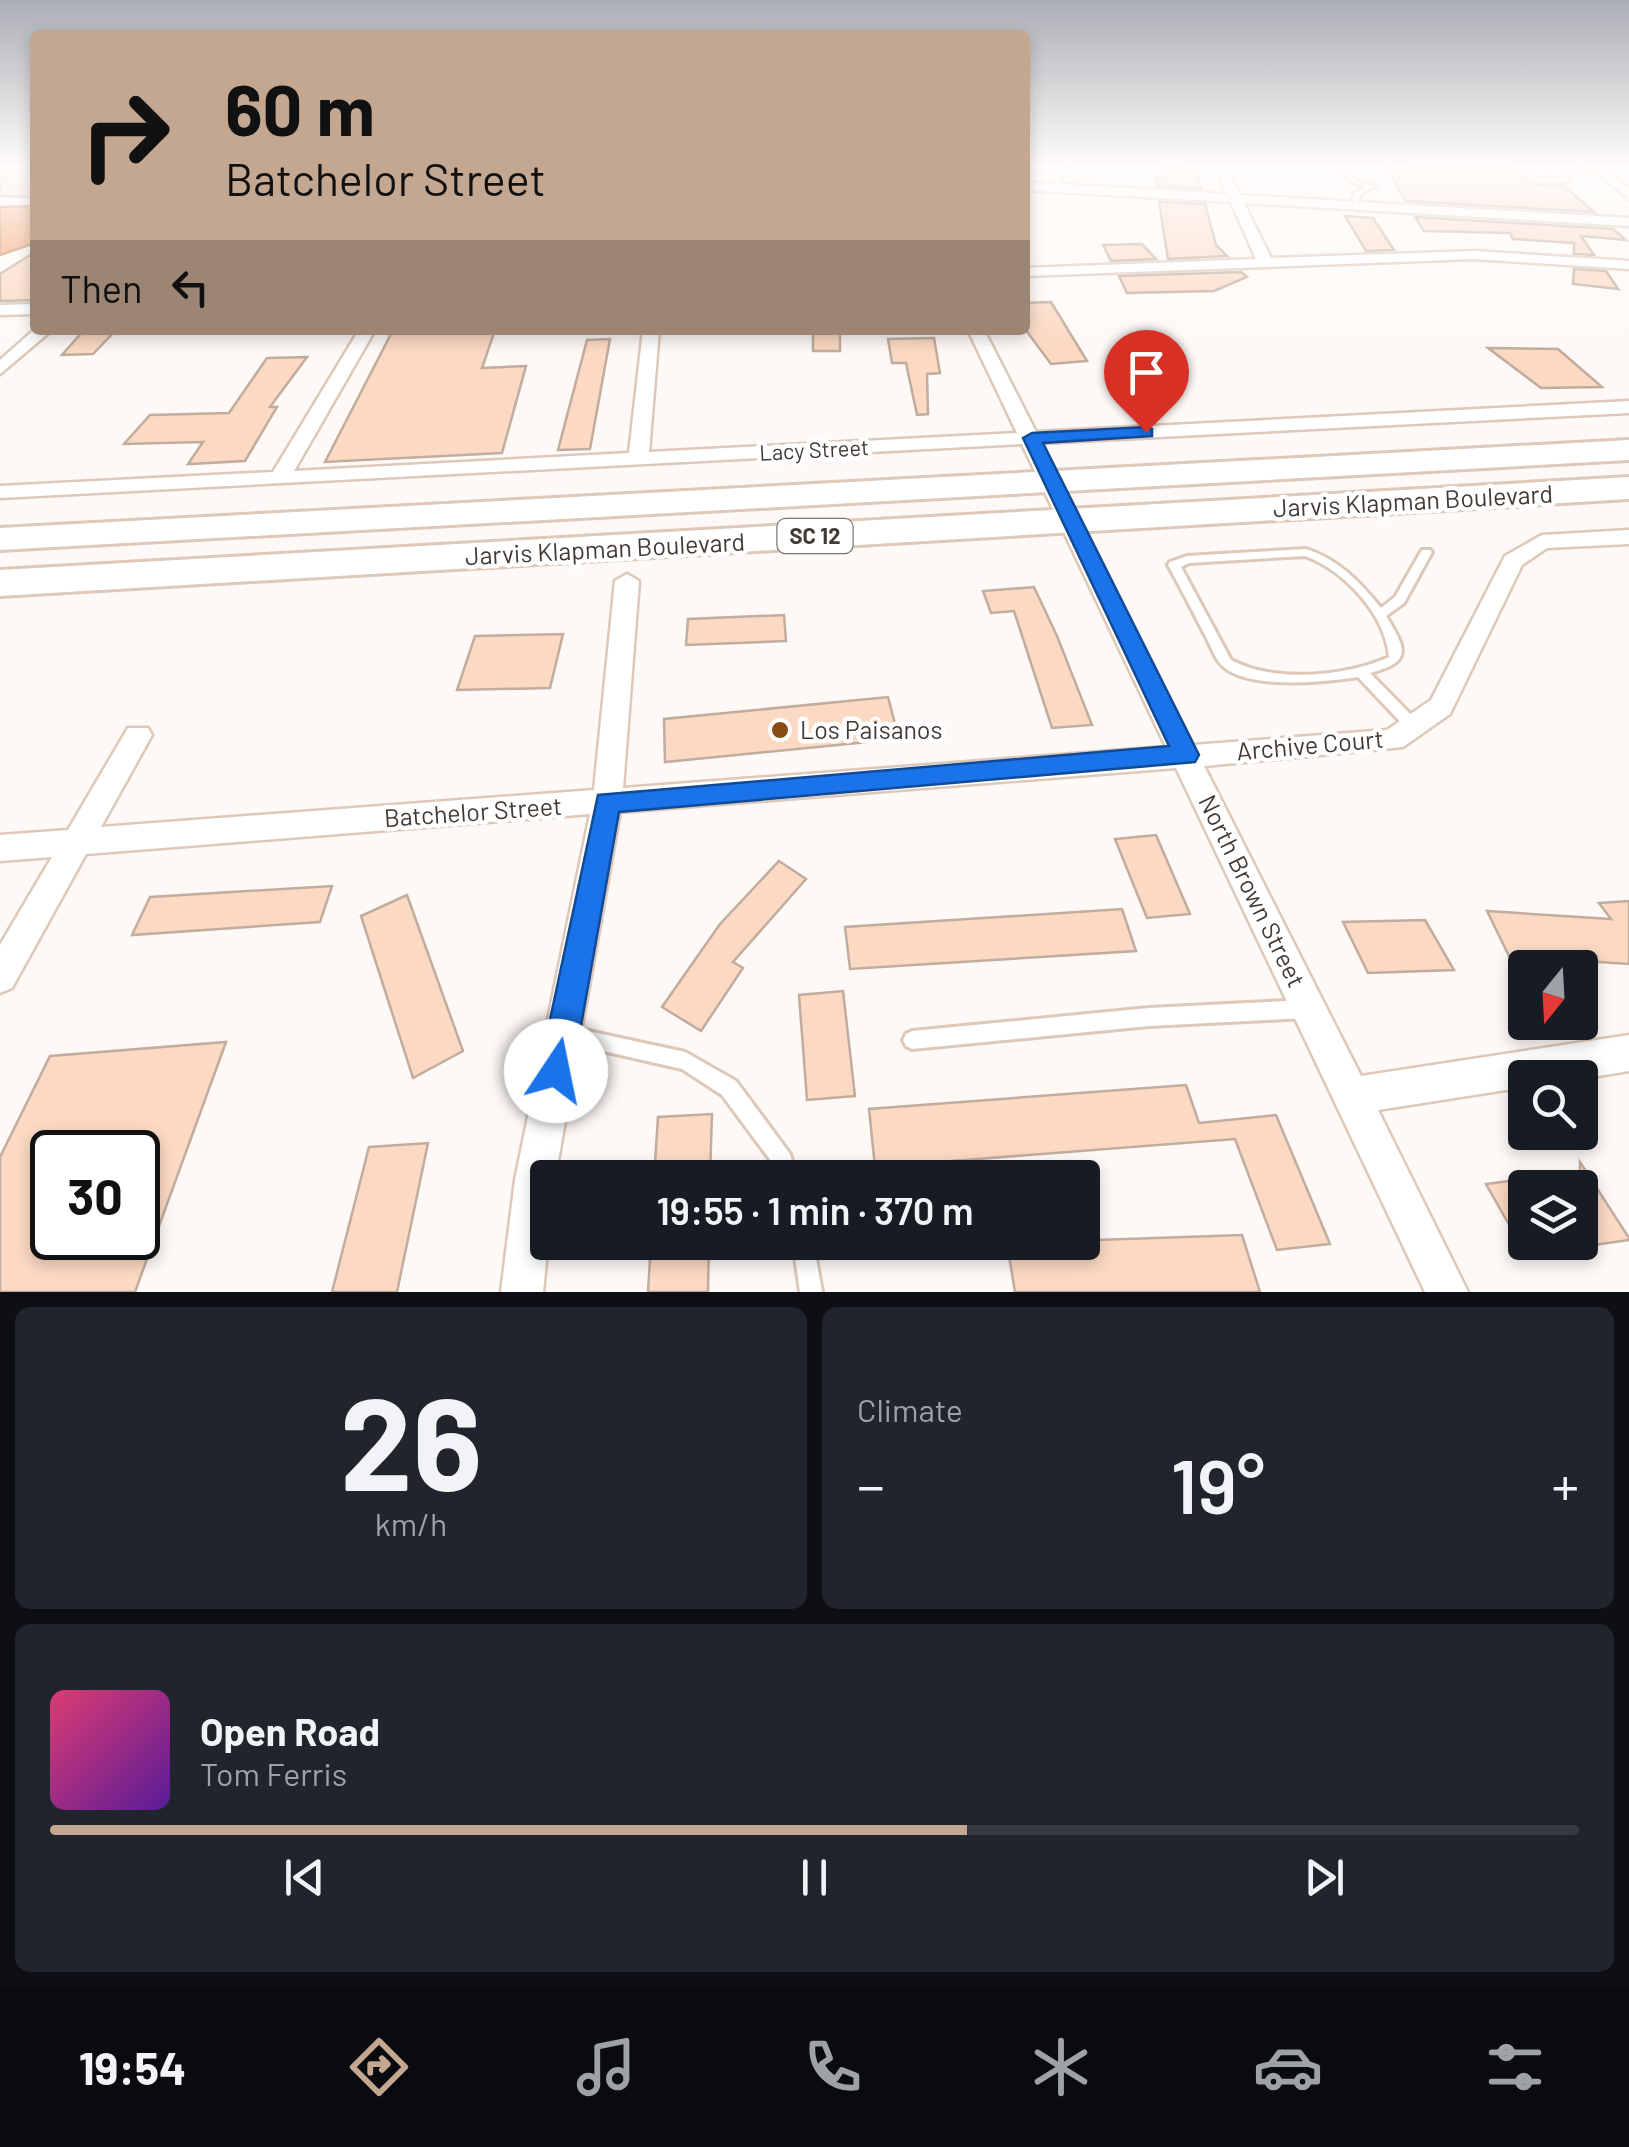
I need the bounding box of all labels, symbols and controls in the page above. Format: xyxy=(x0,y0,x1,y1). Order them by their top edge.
text: 60 m xyxy=(225,66,375,150)
icon: right xyxy=(60,70,190,200)
text: Batchelor Street xyxy=(225,151,546,205)
icon: left xyxy=(163,260,218,315)
text: Then xyxy=(60,265,143,311)
pin xyxy=(1104,330,1189,433)
icon: arrive xyxy=(1119,345,1174,400)
street label: Lacy Street xyxy=(759,433,869,465)
street label: Jarvis Klapman Boulevard xyxy=(1272,478,1554,522)
road number: SC 12 xyxy=(778,519,852,553)
street label: Jarvis Klapman Boulevard xyxy=(464,526,746,570)
place label: Los Paisanos xyxy=(800,714,942,744)
marker: Los Paisanos xyxy=(769,719,791,741)
street label: Archive Court xyxy=(1235,723,1385,765)
street label: Batchelor Street xyxy=(383,790,563,832)
street label: North Brown Street xyxy=(1193,790,1312,992)
north arrow xyxy=(1508,950,1598,1040)
map controls xyxy=(1508,950,1598,1260)
position arrow xyxy=(504,1019,608,1123)
button: search xyxy=(1508,1060,1598,1150)
speed limit sign: 30 xyxy=(30,1130,160,1260)
button: layers xyxy=(1508,1170,1598,1260)
text: 19:55 · 1 min · 370 m xyxy=(656,1187,974,1233)
text: 26 xyxy=(340,1361,482,1517)
text: Climate xyxy=(857,1390,963,1428)
text: 19° xyxy=(1171,1439,1265,1529)
text: − xyxy=(857,1451,885,1517)
text: + xyxy=(1551,1451,1579,1517)
text: km/h xyxy=(375,1504,447,1542)
text: Open Road xyxy=(200,1708,380,1754)
text: Tom Ferris xyxy=(200,1754,347,1792)
icon: previous xyxy=(277,1850,332,1905)
icon: pause xyxy=(787,1850,842,1905)
icon: next xyxy=(1297,1850,1352,1905)
icon: directions xyxy=(344,2032,414,2102)
icon: music xyxy=(571,2032,641,2102)
icon: phone xyxy=(798,2032,868,2102)
icon: climate xyxy=(1026,2032,1096,2102)
icon: car xyxy=(1253,2032,1323,2102)
icon: filters xyxy=(1480,2032,1550,2102)
text: 19:54 xyxy=(79,2040,186,2094)

